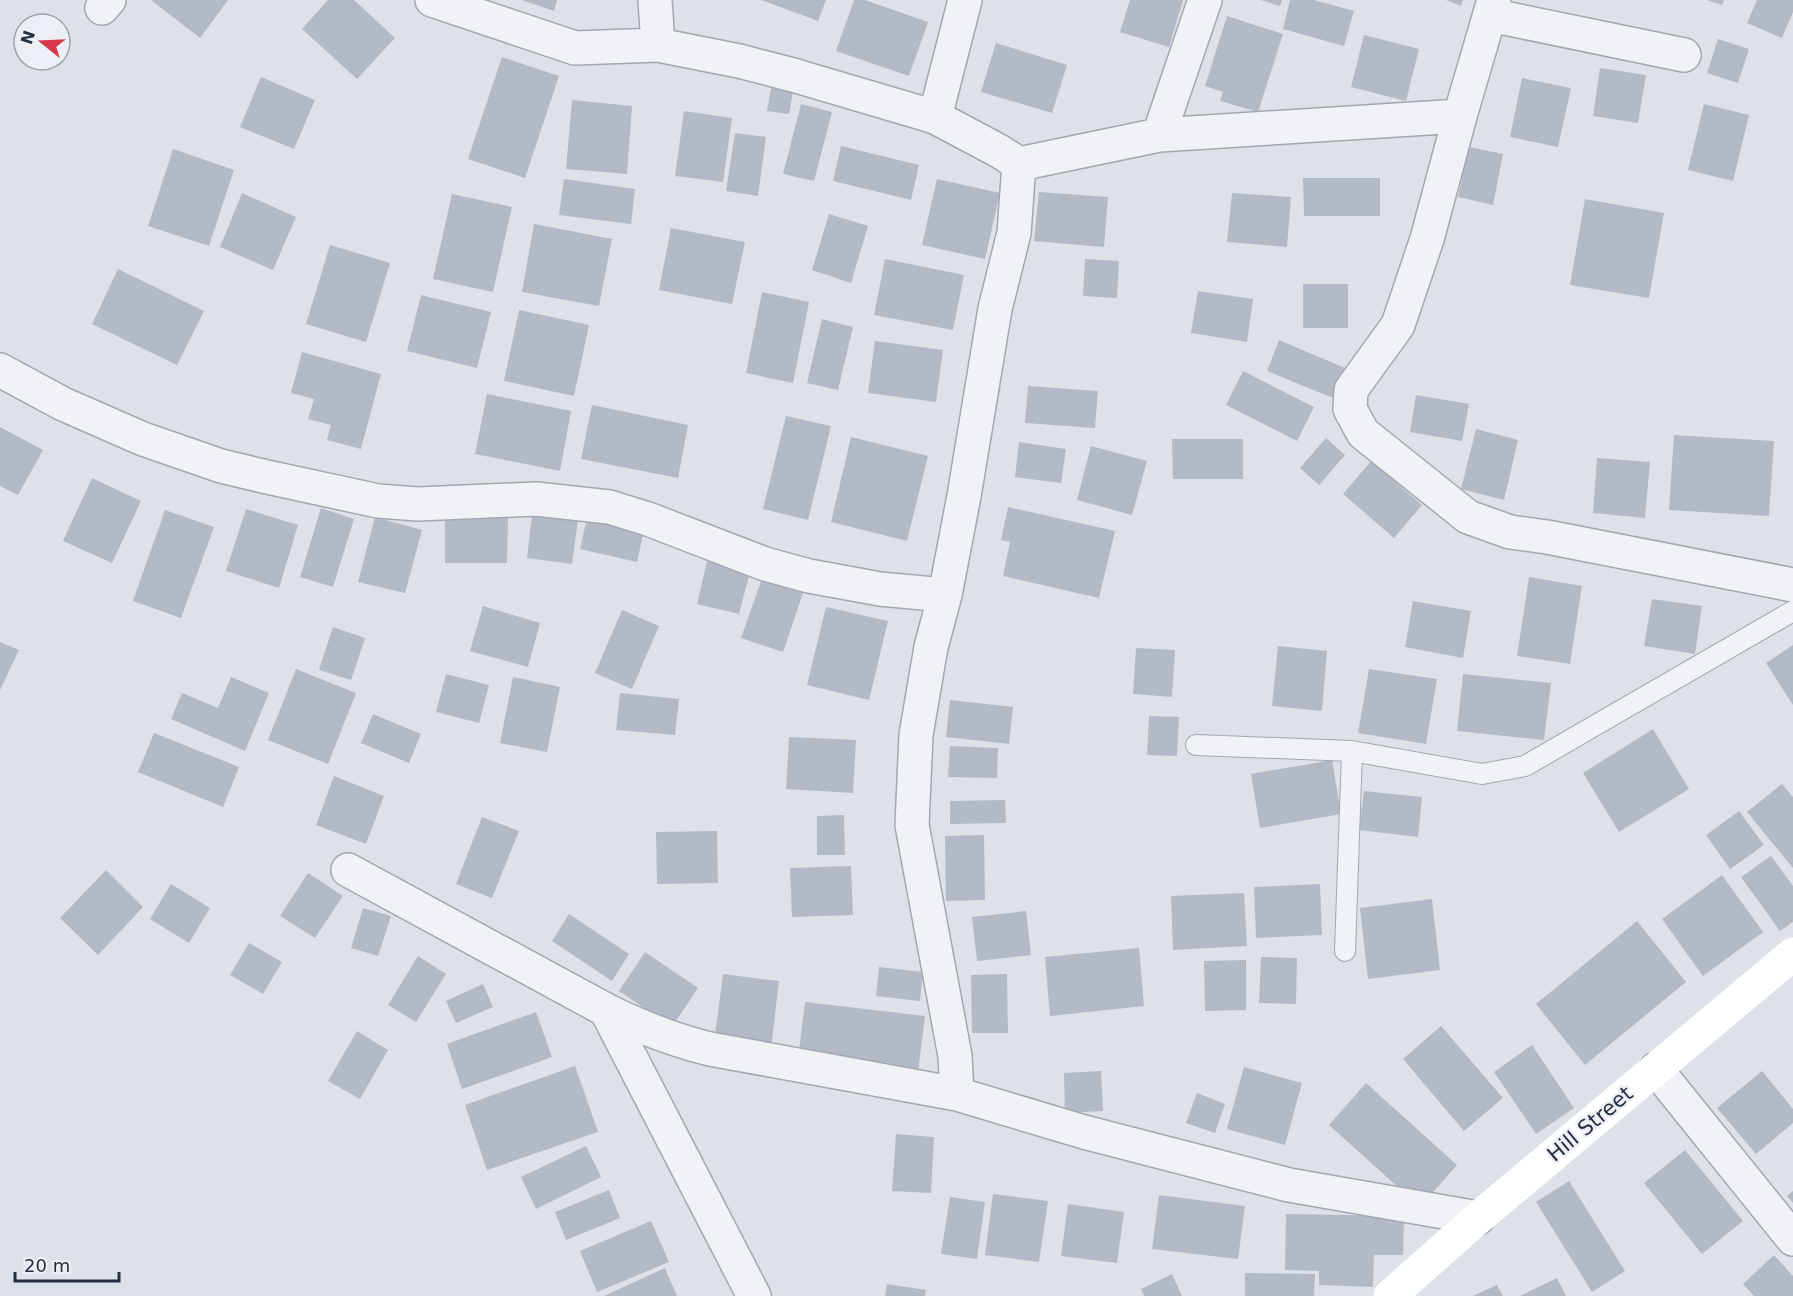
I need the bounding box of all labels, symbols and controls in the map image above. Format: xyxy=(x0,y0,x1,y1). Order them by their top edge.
north arrow xyxy=(12,12,72,72)
text: N xyxy=(17,28,39,47)
street label: Hill Street xyxy=(1543,1081,1637,1167)
scale bar xyxy=(15,1245,118,1283)
text: 20 m xyxy=(24,1255,70,1276)

